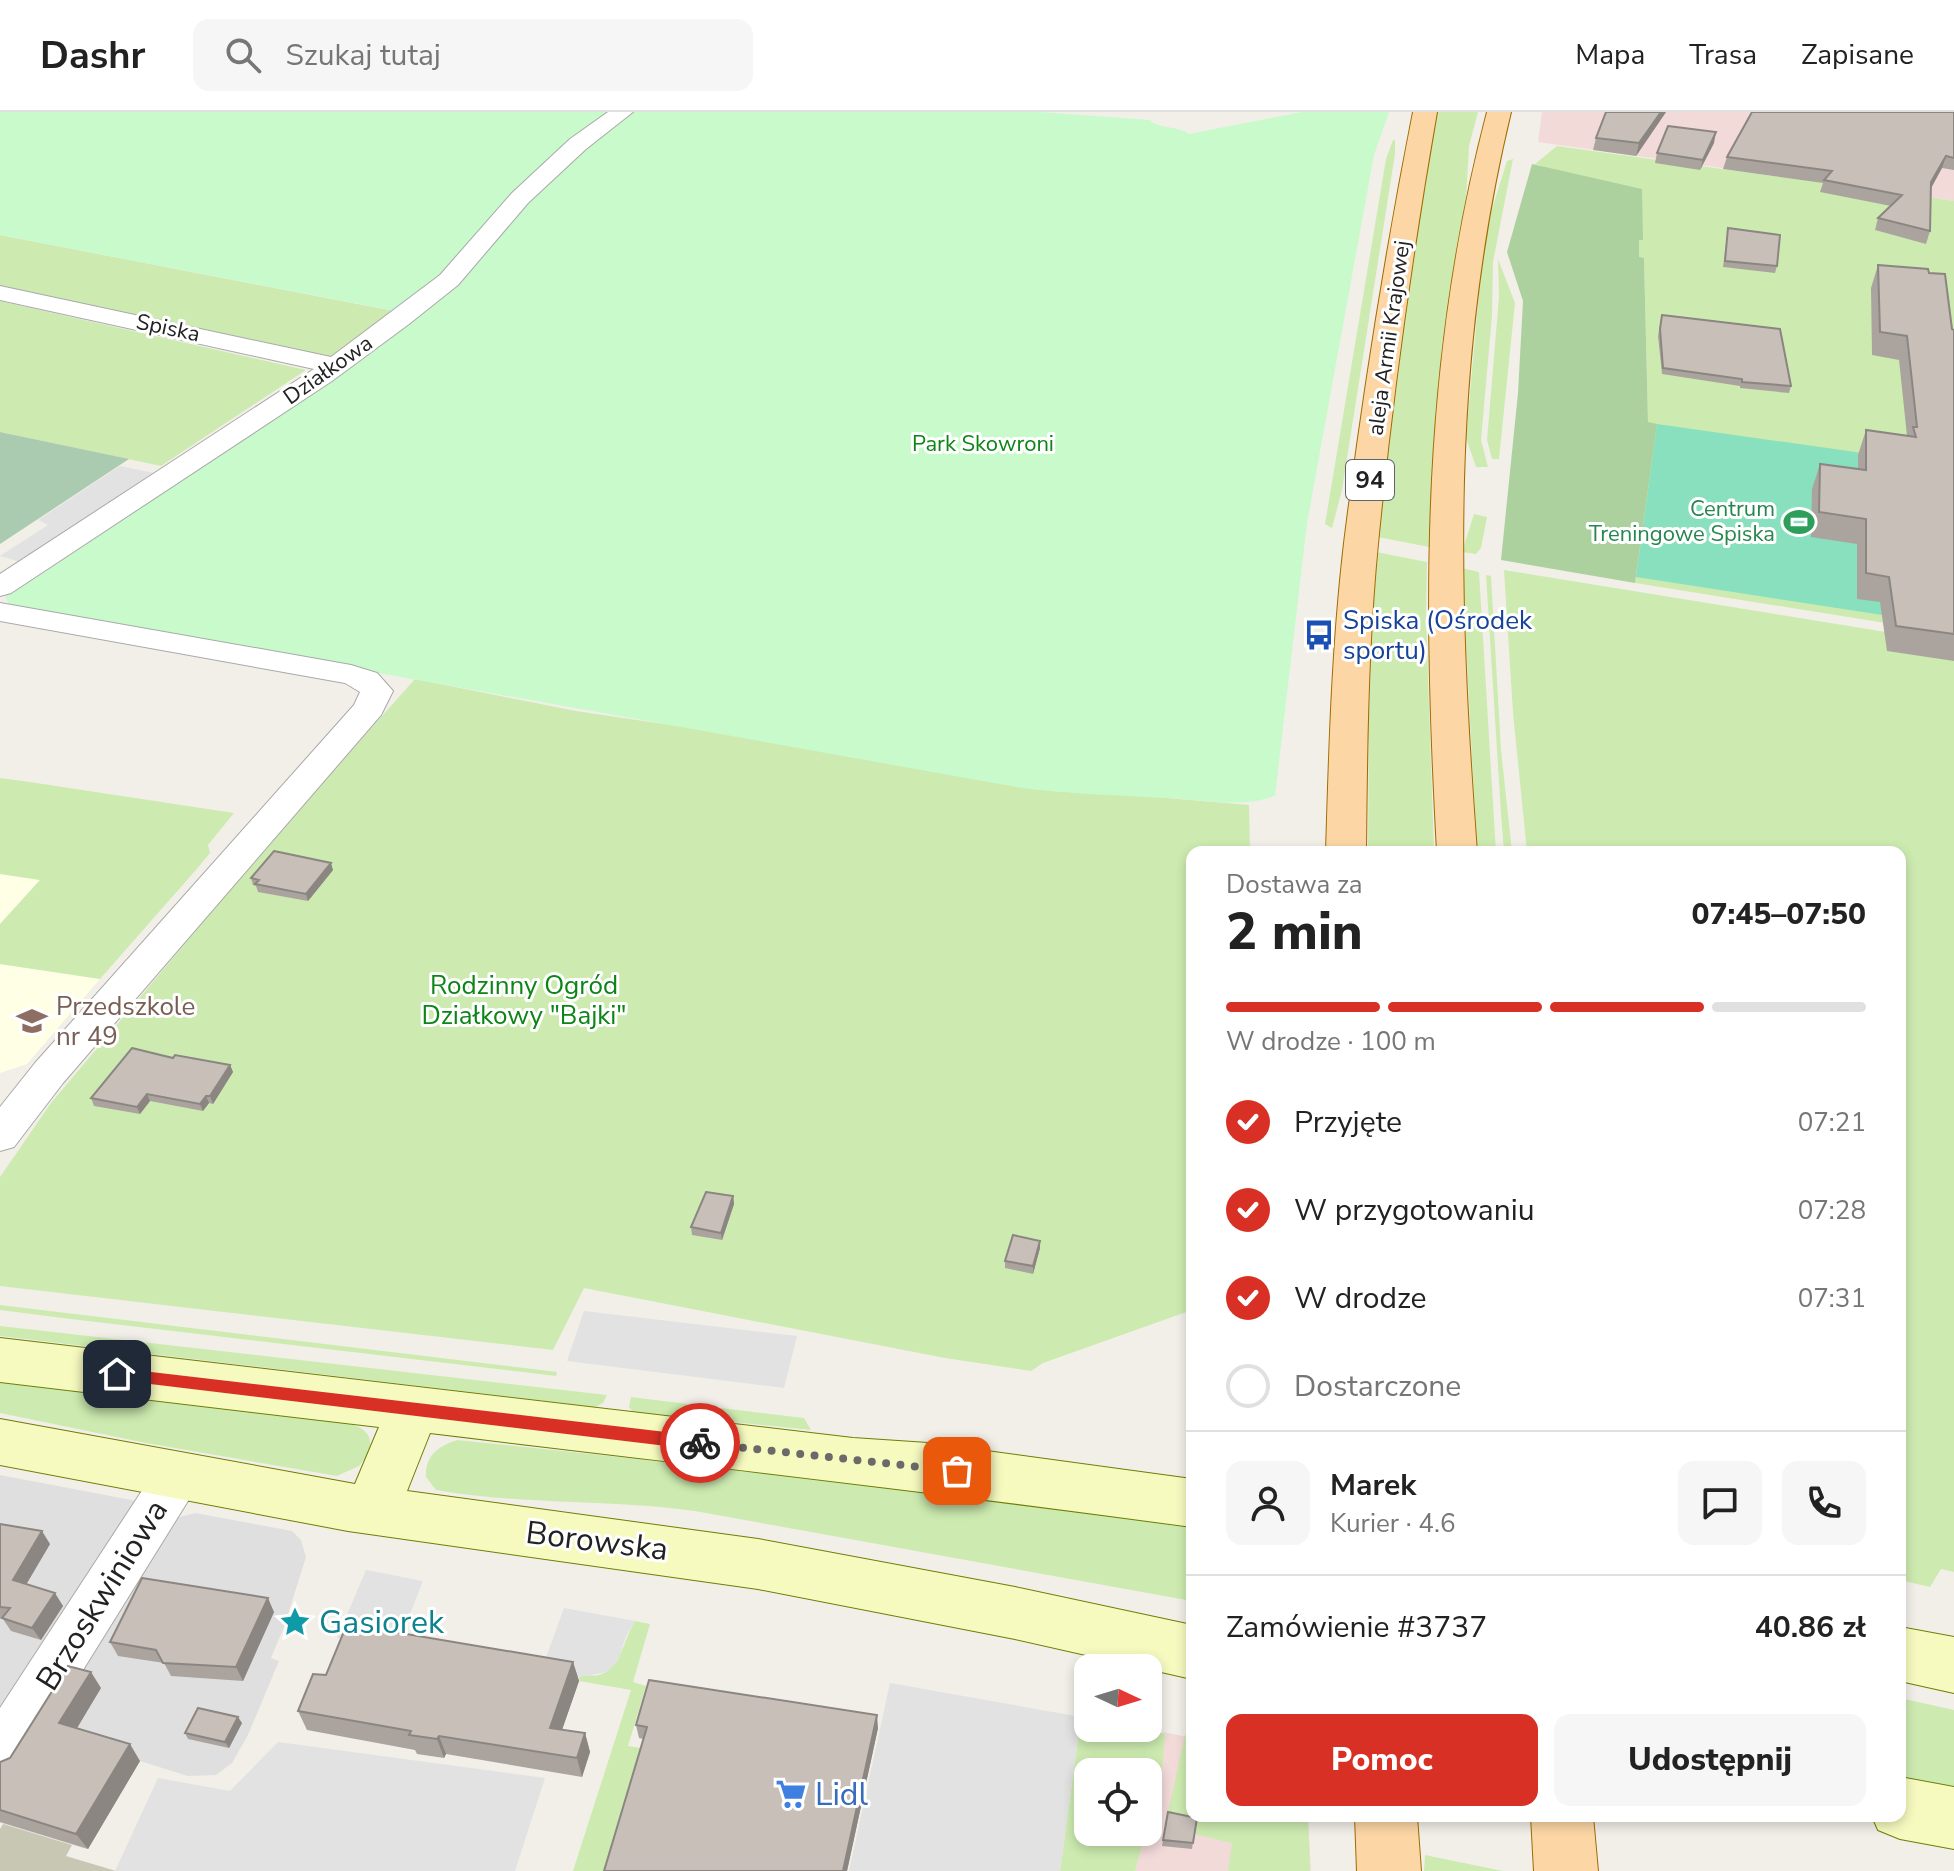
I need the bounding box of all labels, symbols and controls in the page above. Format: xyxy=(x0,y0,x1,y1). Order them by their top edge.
search box xyxy=(193,19,753,91)
text: Dashr xyxy=(40,30,145,81)
icon: search xyxy=(221,33,265,77)
text: Szukaj tutaj xyxy=(285,35,441,76)
text: Mapa xyxy=(1575,36,1645,74)
text: Trasa xyxy=(1689,36,1757,74)
text: Zapisane xyxy=(1801,36,1914,74)
street label: aleja Armii Krajowej xyxy=(1360,239,1418,437)
street label: Spiska xyxy=(133,307,203,349)
street label: Działkowa xyxy=(277,328,379,412)
park label: Park Skowroni xyxy=(912,429,1054,459)
road number: 94 xyxy=(1346,460,1394,500)
place label: Centrum Treningowe Spiska xyxy=(1589,494,1775,549)
sports icon: Centrum Treningowe Spiska xyxy=(1782,505,1816,539)
place label: Spiska (Ośrodek sportu) xyxy=(1343,603,1533,668)
bus stop icon: Spiska (Ośrodek sportu) xyxy=(1302,618,1336,652)
text: Dostawa za xyxy=(1226,867,1363,902)
text: 07:45–07:50 xyxy=(1691,894,1866,935)
text: 2 min xyxy=(1226,896,1363,967)
park label: Rodzinny Ogród Działkowy "Bajki" xyxy=(421,968,627,1033)
place label: Przedszkole nr 49 xyxy=(56,989,195,1054)
school or university icon: Przedszkole nr 49 xyxy=(15,1004,49,1038)
text: W drodze · 100 m xyxy=(1226,1024,1436,1059)
icon: check xyxy=(1226,1100,1270,1144)
text: Przyjęte xyxy=(1294,1102,1402,1143)
text: 07:21 xyxy=(1798,1105,1866,1140)
icon: check xyxy=(1226,1188,1270,1232)
text: W przygotowaniu xyxy=(1294,1190,1535,1231)
text: 07:28 xyxy=(1798,1193,1866,1228)
icon: check xyxy=(1226,1276,1270,1320)
text: W drodze xyxy=(1294,1278,1427,1319)
text: 07:31 xyxy=(1798,1281,1866,1316)
pin xyxy=(83,1340,151,1408)
icon: home xyxy=(95,1352,139,1396)
text: Dostarczone xyxy=(1294,1366,1461,1407)
courier xyxy=(660,1403,740,1483)
icon: bike xyxy=(678,1421,722,1465)
pin xyxy=(923,1437,991,1505)
icon: bag xyxy=(935,1449,979,1493)
button: person xyxy=(1226,1461,1310,1545)
button: chat xyxy=(1678,1461,1762,1545)
button: phone xyxy=(1782,1461,1866,1545)
text: Marek xyxy=(1330,1465,1416,1506)
street label: Brzoskwiniowa xyxy=(26,1491,178,1699)
text: Kurier · 4.6 xyxy=(1330,1506,1455,1541)
street label: Borowska xyxy=(523,1511,671,1571)
place label: Gasiorek xyxy=(319,1601,445,1644)
place icon: Gasiorek xyxy=(278,1605,312,1639)
text: Zamówienie #3737 xyxy=(1226,1607,1487,1648)
text: 40.86 zł xyxy=(1755,1607,1866,1648)
north arrow xyxy=(1074,1654,1162,1742)
map controls xyxy=(1074,1654,1162,1846)
button: Pomoc xyxy=(1226,1714,1538,1806)
button: Udostępnij xyxy=(1554,1714,1866,1806)
button: locate xyxy=(1074,1758,1162,1846)
place label: Lidl xyxy=(815,1773,868,1816)
supermarket icon: Lidl xyxy=(774,1777,808,1811)

